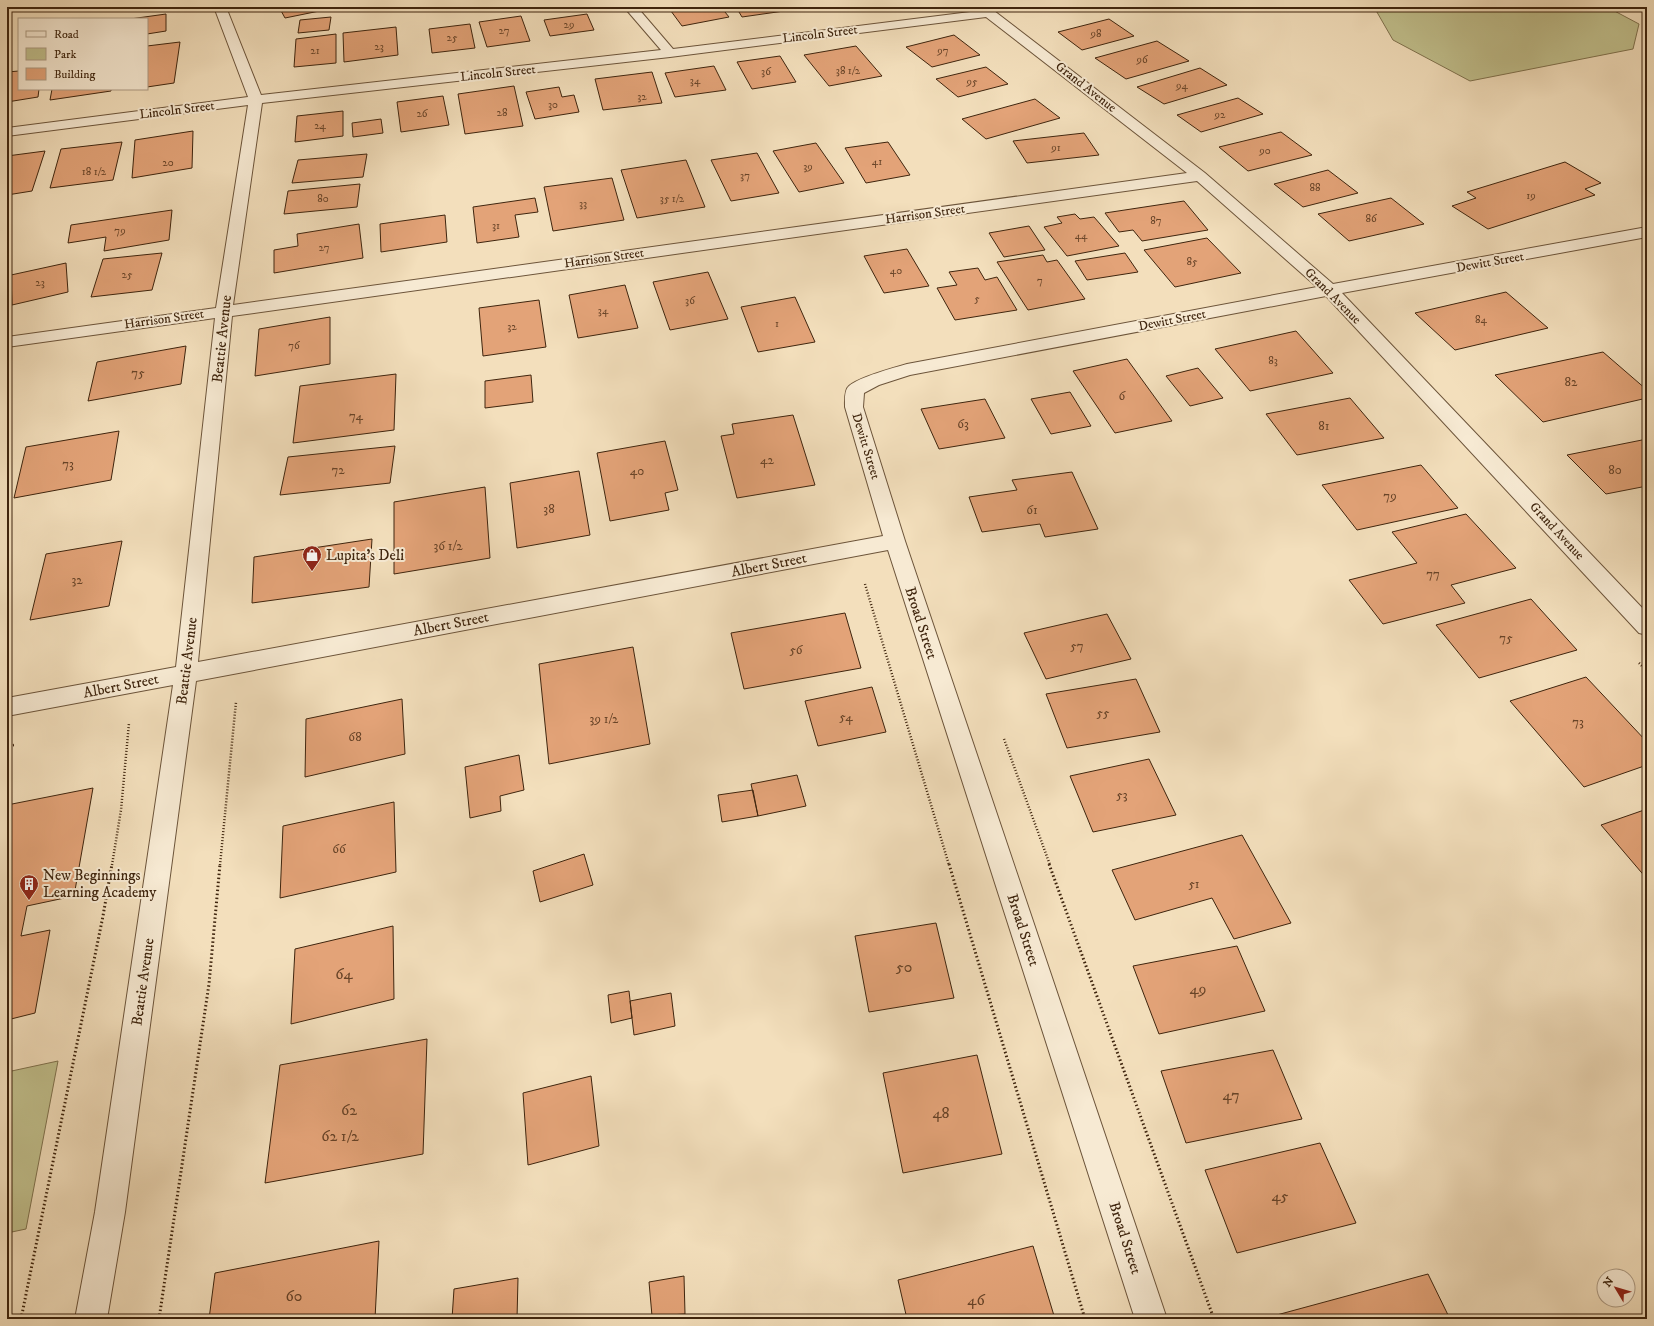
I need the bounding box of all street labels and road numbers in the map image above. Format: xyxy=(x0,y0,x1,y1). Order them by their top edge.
street label: Lincoln Street xyxy=(782,21,858,47)
street label: Grand Avenue xyxy=(1052,58,1120,116)
street label: Lincoln Street xyxy=(460,61,536,85)
street label: Lincoln Street xyxy=(139,97,215,123)
street label: Harrison Street xyxy=(884,200,966,228)
street label: Harrison Street xyxy=(563,244,645,272)
street label: Dewitt Street xyxy=(1455,248,1525,276)
street label: Grand Avenue xyxy=(1302,265,1364,327)
street label: Beattie Avenue xyxy=(208,294,236,384)
street label: Harrison Street xyxy=(123,305,205,333)
street label: Dewitt Street xyxy=(1137,306,1207,334)
street label: Dewitt Street xyxy=(848,411,884,481)
street label: Grand Avenue xyxy=(1526,499,1588,563)
street label: Albert Street xyxy=(730,548,808,582)
street label: Broad Street xyxy=(900,584,942,662)
street label: Albert Street xyxy=(412,607,490,641)
street label: Beattie Avenue xyxy=(172,616,202,706)
street label: Albert Street xyxy=(82,669,160,703)
street label: Broad Street xyxy=(1002,891,1044,969)
street label: Beattie Avenue xyxy=(127,937,159,1027)
street label: Broad Street xyxy=(1104,1199,1146,1277)

